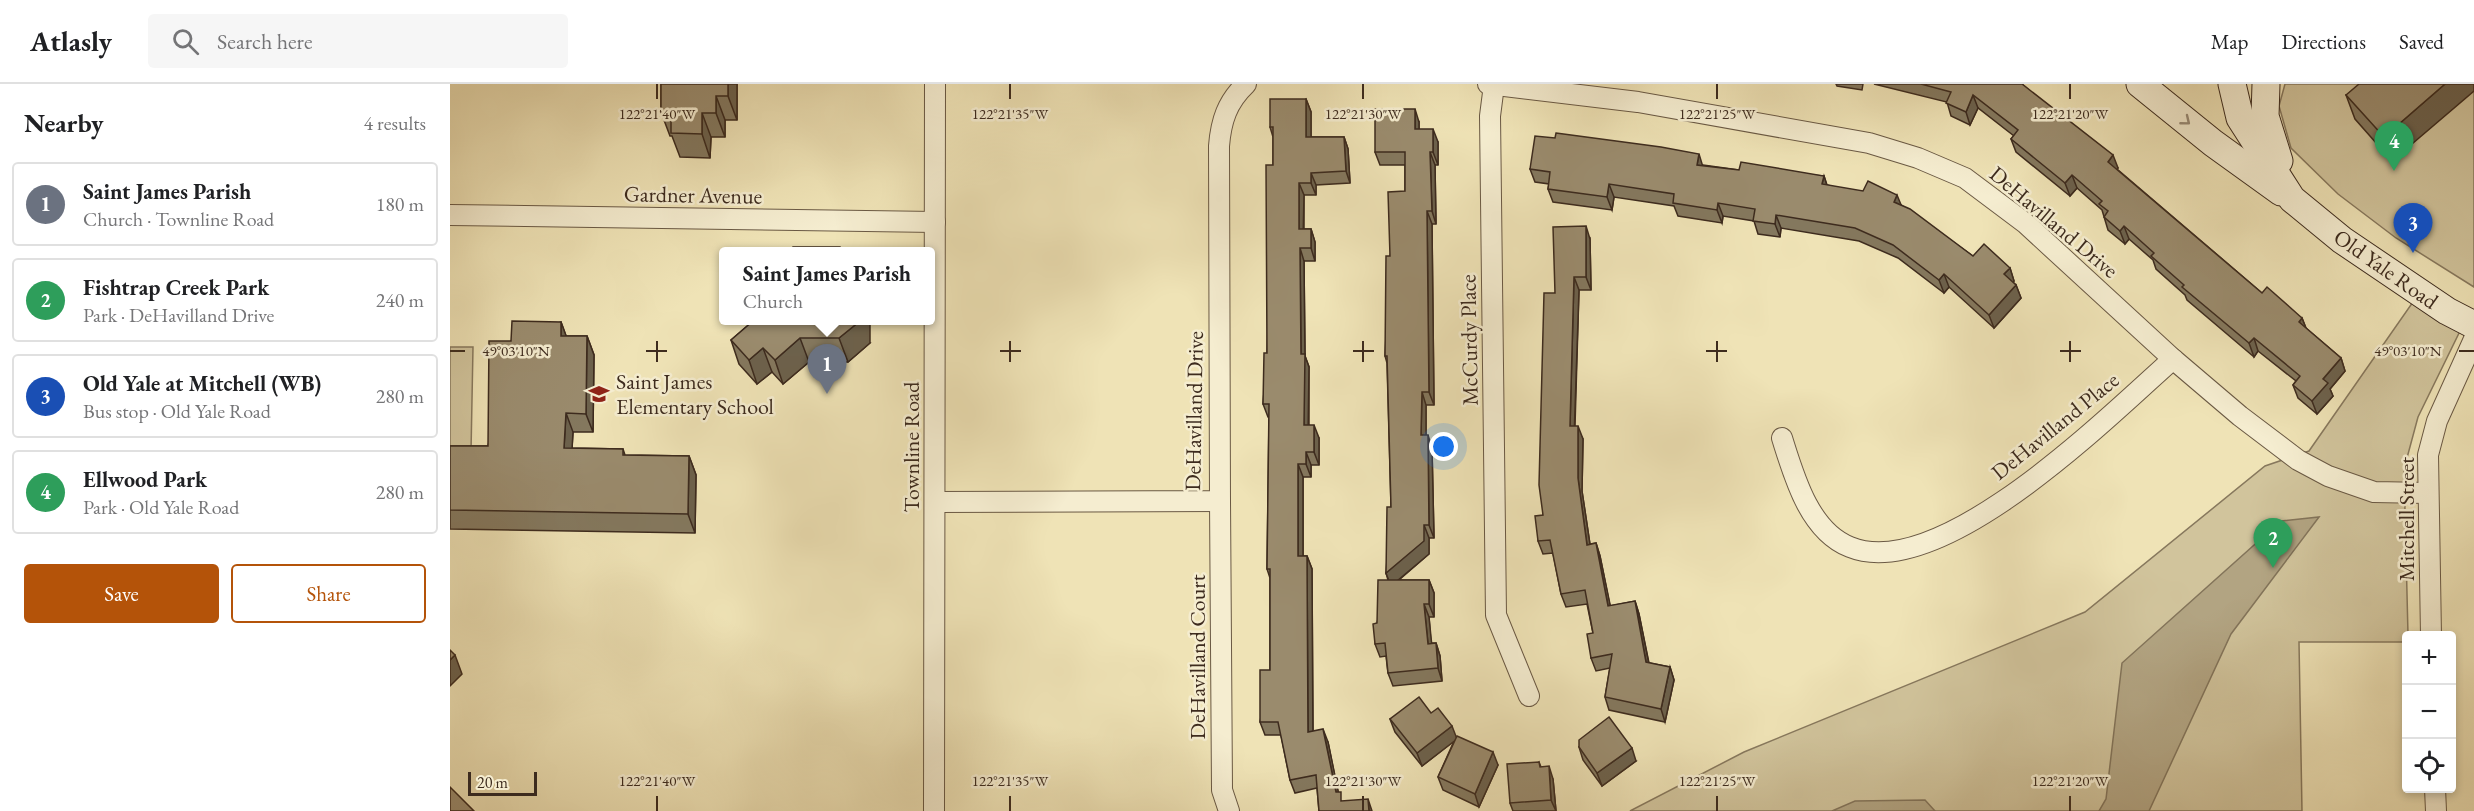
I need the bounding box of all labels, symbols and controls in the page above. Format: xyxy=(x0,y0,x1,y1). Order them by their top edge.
search box xyxy=(148,14,568,68)
text: Atlasly xyxy=(30,23,112,59)
icon: search xyxy=(169,25,202,58)
text: Search here xyxy=(217,27,313,56)
text: Map xyxy=(2211,28,2248,55)
text: Directions xyxy=(2281,28,2366,55)
text: Saved xyxy=(2399,28,2444,55)
text: 122°21'40"W xyxy=(619,104,695,123)
text: 122°21'35"W xyxy=(972,104,1048,123)
text: 122°21'30"W xyxy=(1325,104,1401,123)
text: 122°21'25"W xyxy=(1679,104,1755,123)
text: 122°21'20"W xyxy=(2032,104,2108,123)
text: Nearby xyxy=(24,106,104,140)
text: 4 results xyxy=(363,110,426,136)
one-way arrow xyxy=(2179,114,2190,125)
pin: 4 xyxy=(2374,122,2414,171)
street label: DeHavilland Drive xyxy=(1983,160,2125,285)
text: Saint James Parish xyxy=(83,177,251,206)
street label: Gardner Avenue xyxy=(624,179,763,211)
text: 1 xyxy=(40,191,51,217)
text: 180 m xyxy=(376,191,424,217)
pin: 3 xyxy=(2394,204,2432,253)
text: Church · Townline Road xyxy=(83,206,274,232)
street label: Old Yale Road xyxy=(2328,222,2445,316)
popup xyxy=(719,247,935,325)
text: Saint James Parish xyxy=(743,259,911,288)
text: Fishtrap Creek Park xyxy=(83,273,269,302)
street label: McCurdy Place xyxy=(1453,274,1485,406)
text: 2 xyxy=(40,287,51,313)
text: 240 m xyxy=(376,287,424,313)
text: Church xyxy=(743,288,803,314)
text: Park · DeHavilland Drive xyxy=(83,302,274,328)
street label: DeHavilland Drive xyxy=(1178,330,1210,491)
text: 49°03'10"N xyxy=(482,341,550,360)
text: 49°03'10"N xyxy=(2374,341,2442,360)
pin: 1 xyxy=(808,344,847,394)
street label: DeHavilland Place xyxy=(1985,365,2125,486)
place label: Saint James Elementary School xyxy=(616,367,774,421)
text: Old Yale at Mitchell (WB) xyxy=(83,369,321,398)
street label: Townline Road xyxy=(897,381,926,513)
school or university icon: Saint James Elementary School xyxy=(587,382,611,406)
text: 3 xyxy=(40,383,51,409)
text: 280 m xyxy=(376,383,424,409)
text: Bus stop · Old Yale Road xyxy=(83,398,271,424)
your location xyxy=(1429,432,1458,461)
street label: Mitchell Street xyxy=(2392,457,2421,581)
text: Ellwood Park xyxy=(83,465,207,494)
text: 4 xyxy=(40,479,51,505)
text: 280 m xyxy=(376,479,424,505)
text: Park · Old Yale Road xyxy=(83,494,239,520)
pin: 2 xyxy=(2254,518,2292,568)
button: Save xyxy=(24,564,219,623)
button: Share xyxy=(231,564,426,623)
street label: DeHavilland Court xyxy=(1183,574,1212,740)
map controls xyxy=(2402,631,2456,793)
button: + xyxy=(2402,631,2456,685)
button: − xyxy=(2402,685,2456,739)
button: locate xyxy=(2402,739,2456,793)
scale bar xyxy=(468,769,537,796)
text: 122°21'40"W xyxy=(619,771,695,790)
text: 122°21'35"W xyxy=(972,771,1048,790)
text: 122°21'30"W xyxy=(1325,771,1401,790)
text: 122°21'25"W xyxy=(1679,771,1755,790)
text: 122°21'20"W xyxy=(2032,771,2108,790)
text: 20 m xyxy=(477,772,508,793)

